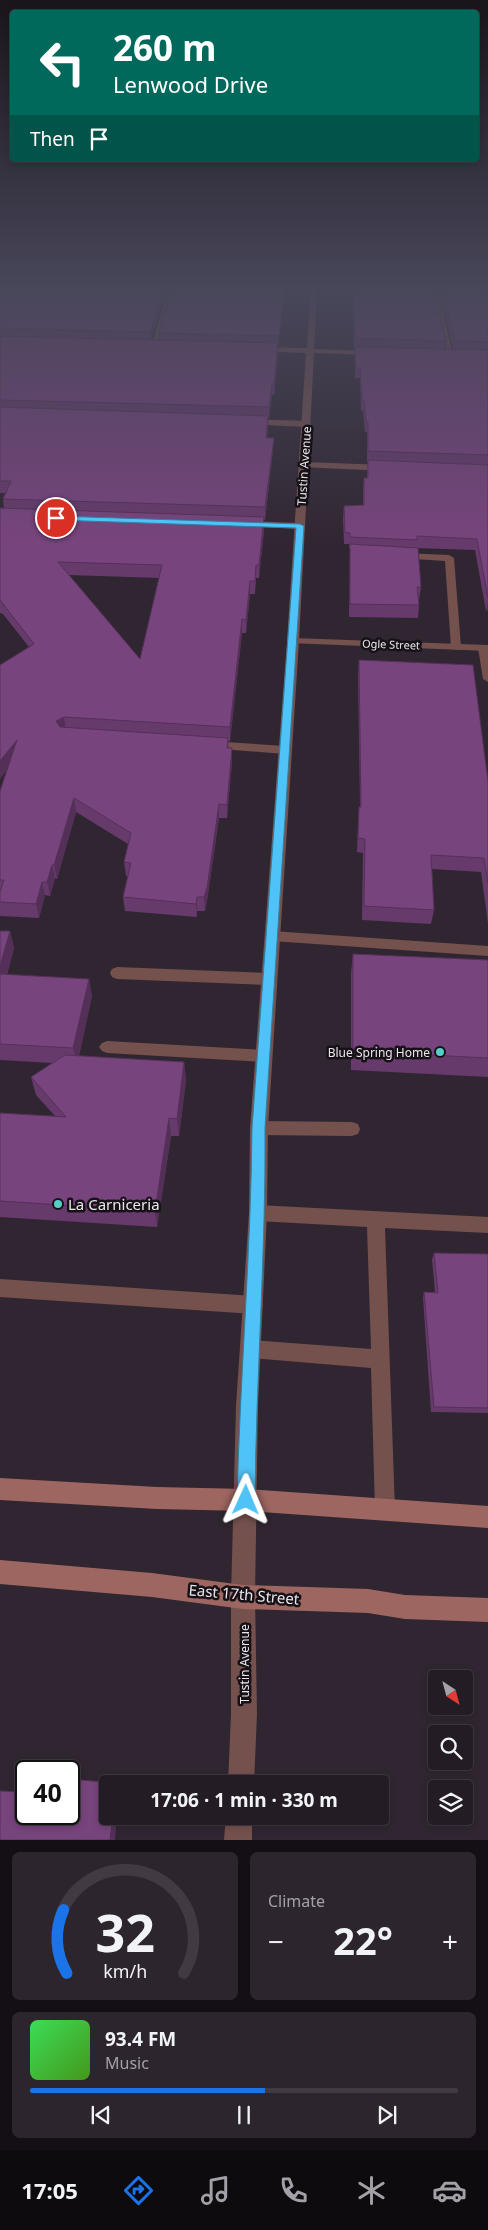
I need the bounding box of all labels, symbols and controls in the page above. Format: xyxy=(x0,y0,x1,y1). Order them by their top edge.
text: 260 m xyxy=(113,24,216,71)
icon: left xyxy=(30,30,95,95)
text: Lenwood Drive xyxy=(113,69,268,99)
icon: arrive xyxy=(85,125,113,153)
text: Then xyxy=(30,126,75,152)
street label: Tustin Avenue xyxy=(293,426,315,506)
pin xyxy=(35,497,77,539)
icon: arrive xyxy=(42,504,70,532)
street label: Ogle Street xyxy=(362,635,420,653)
place label: Blue Spring Home xyxy=(328,1044,430,1061)
marker: Blue Spring Home xyxy=(434,1046,446,1058)
place label: La Carniceria xyxy=(68,1194,160,1214)
marker: La Carniceria xyxy=(52,1198,64,1210)
position arrow xyxy=(219,1473,271,1525)
street label: East 17th Street xyxy=(188,1579,301,1609)
street label: Tustin Avenue xyxy=(236,1624,253,1704)
north arrow xyxy=(428,1670,472,1715)
map controls xyxy=(428,1670,473,1825)
button: search xyxy=(428,1725,473,1770)
speed limit sign: 40 xyxy=(15,1760,80,1825)
button: layers xyxy=(428,1780,473,1825)
text: 17:06 · 1 min · 330 m xyxy=(150,1787,338,1813)
text: Climate xyxy=(268,1890,325,1912)
text: 32 xyxy=(95,1896,155,1967)
text: 22° xyxy=(333,1914,393,1966)
text: − xyxy=(268,1922,284,1960)
text: + xyxy=(442,1922,458,1960)
text: km/h xyxy=(103,1959,147,1983)
text: 93.4 FM xyxy=(105,2026,176,2052)
text: Music xyxy=(105,2052,149,2074)
icon: previous xyxy=(87,2101,115,2129)
icon: pause xyxy=(230,2101,258,2129)
icon: next xyxy=(373,2101,401,2129)
icon: directions xyxy=(121,2173,156,2208)
icon: music xyxy=(198,2173,233,2208)
icon: phone xyxy=(276,2173,311,2208)
icon: climate xyxy=(354,2173,389,2208)
icon: car xyxy=(432,2173,467,2208)
text: 17:05 xyxy=(21,2175,78,2205)

